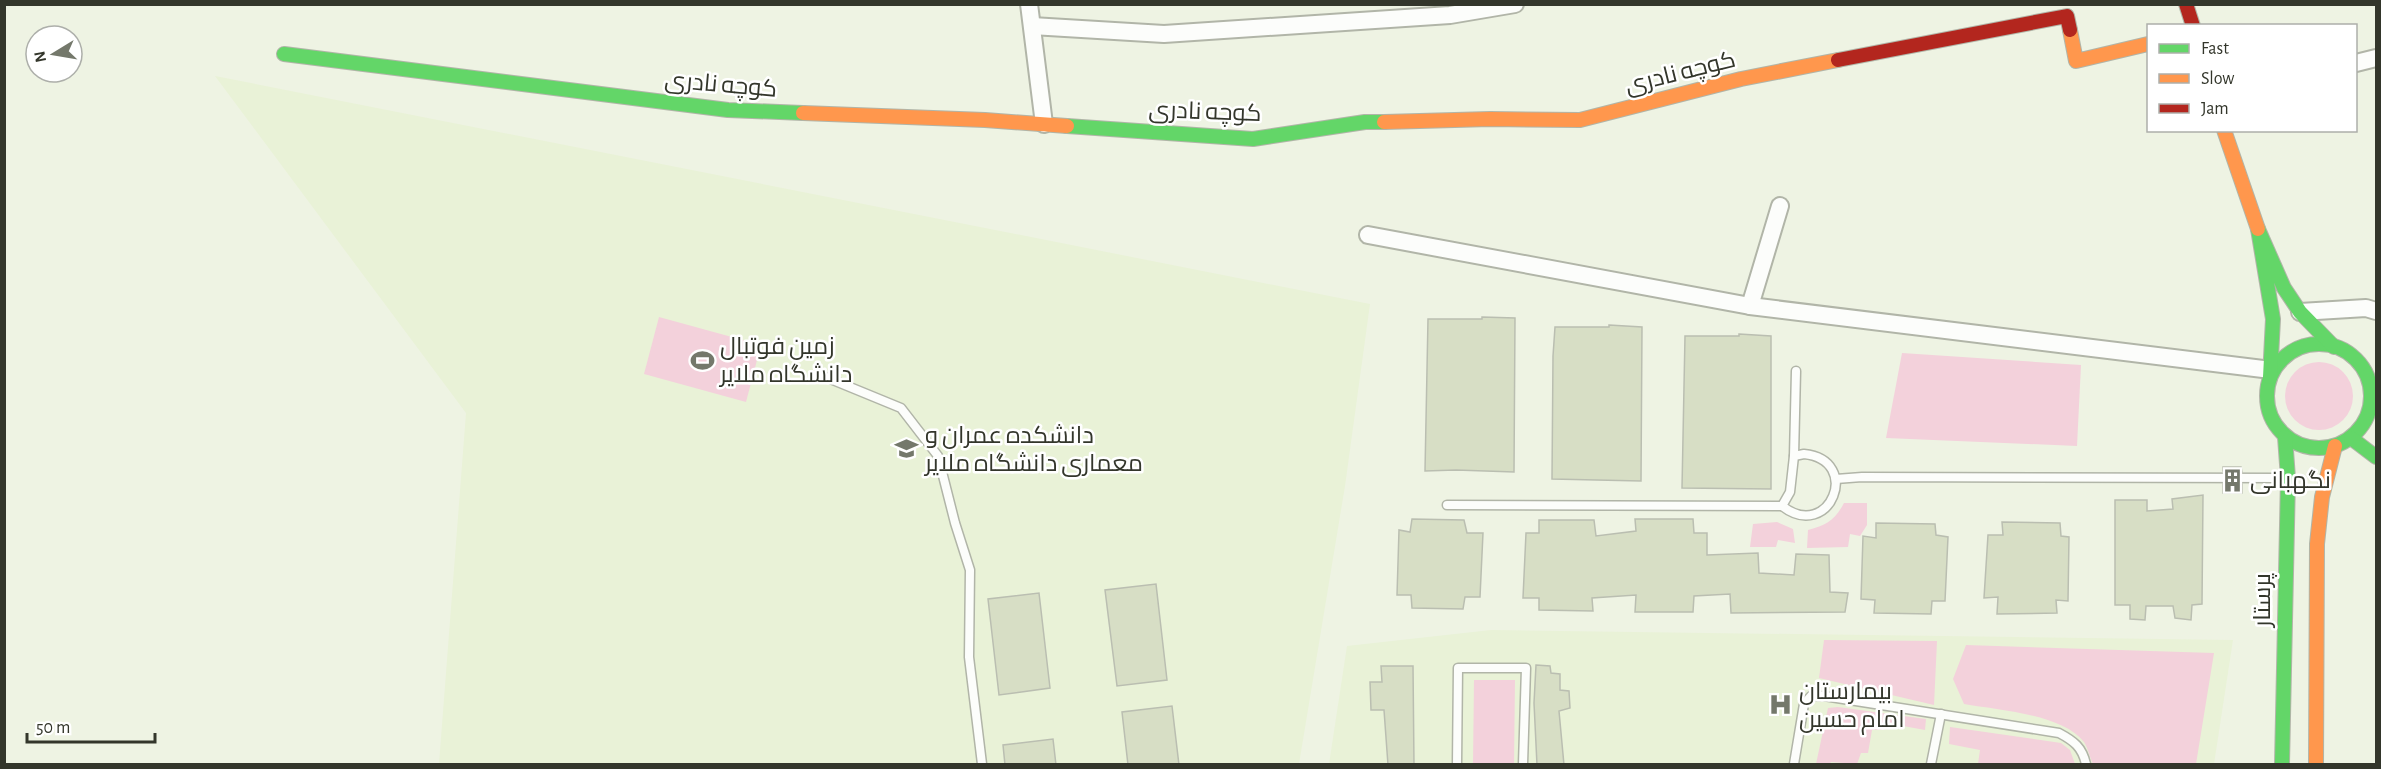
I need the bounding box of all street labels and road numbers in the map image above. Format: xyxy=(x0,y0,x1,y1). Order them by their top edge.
street label: کوچه نادری xyxy=(1623,48,1739,101)
street label: کوچه نادری xyxy=(663,68,778,105)
street label: کوچه نادری xyxy=(1148,98,1262,129)
street label: پرستار xyxy=(2251,572,2278,629)

